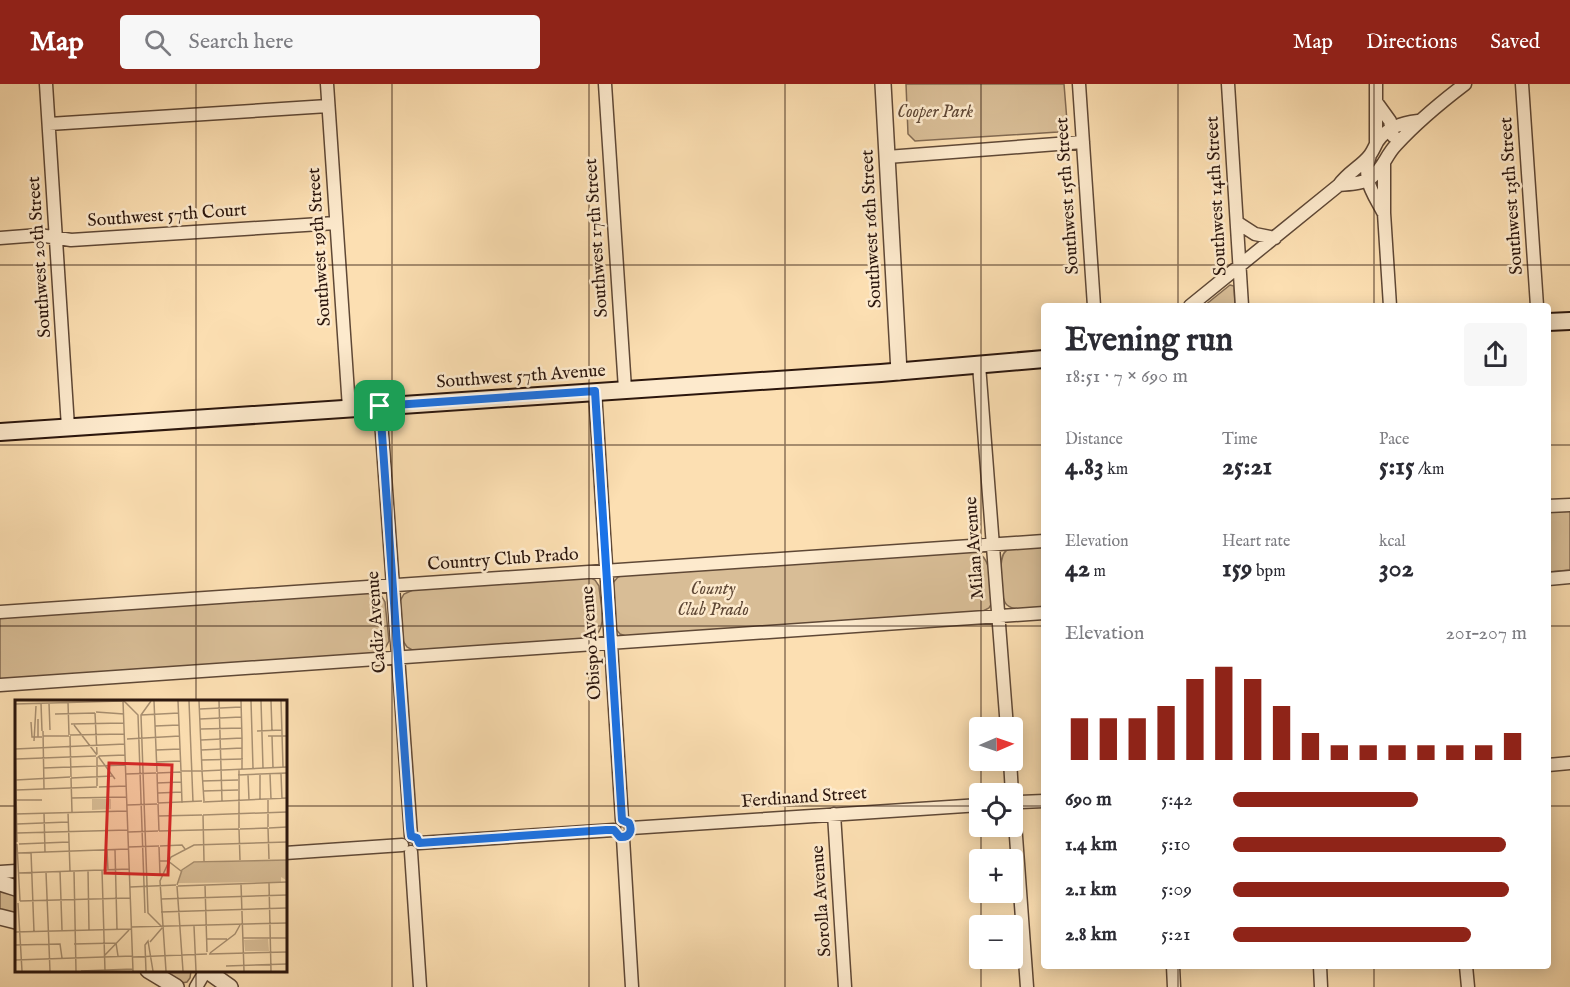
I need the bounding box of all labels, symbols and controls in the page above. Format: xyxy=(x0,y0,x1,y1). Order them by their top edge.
search box xyxy=(120,15,540,69)
text: Map xyxy=(30,25,84,60)
icon: search xyxy=(141,26,174,59)
text: Search here xyxy=(189,28,293,56)
text: Map xyxy=(1293,29,1333,56)
text: Directions xyxy=(1366,29,1457,56)
text: Saved xyxy=(1490,29,1540,56)
park label: Cooper Park xyxy=(897,101,973,124)
street label: Southwest 14th Street xyxy=(1201,115,1233,277)
street label: Southwest 13th Street xyxy=(1495,116,1529,276)
street label: Southwest 15th Street xyxy=(1051,117,1085,275)
street label: Southwest 16th Street xyxy=(856,149,888,309)
street label: Southwest 17th Street xyxy=(580,158,614,318)
street label: Southwest 19th Street xyxy=(303,167,337,327)
street label: Southwest 20th Street xyxy=(23,175,57,339)
street label: Southwest 57th Court xyxy=(87,199,247,233)
text: Evening run xyxy=(1065,320,1233,362)
button: share xyxy=(1464,323,1527,386)
street label: Southwest 57th Avenue xyxy=(436,360,606,394)
text: 18:51 · 7 × 690 m xyxy=(1065,364,1188,389)
pin xyxy=(354,380,405,431)
icon: arrive xyxy=(363,389,396,422)
text: Distance xyxy=(1065,430,1123,450)
text: Time xyxy=(1222,430,1258,450)
text: Pace xyxy=(1379,430,1409,450)
text: 4.83 xyxy=(1065,450,1104,483)
text: 25:21 xyxy=(1222,450,1272,483)
text: 5:15 xyxy=(1379,450,1414,483)
text: km xyxy=(1104,460,1128,480)
text: /km xyxy=(1414,460,1444,480)
street label: Milan Avenue xyxy=(960,496,990,600)
text: Elevation xyxy=(1065,532,1128,552)
text: Heart rate xyxy=(1222,532,1290,552)
text: kcal xyxy=(1379,532,1406,552)
street label: Country Club Prado xyxy=(427,543,580,577)
text: 42 xyxy=(1065,552,1090,585)
text: 159 xyxy=(1222,552,1252,585)
text: 302 xyxy=(1379,552,1414,585)
text: m xyxy=(1090,562,1106,582)
text: bpm xyxy=(1252,562,1286,582)
street label: Cadiz Avenue xyxy=(362,570,392,674)
park label: County Club Prado xyxy=(677,578,749,622)
street label: Obispo Avenue xyxy=(577,585,607,701)
text: Elevation xyxy=(1065,621,1144,646)
text: 201–207 m xyxy=(1445,621,1527,646)
inset map xyxy=(15,700,286,972)
north arrow xyxy=(969,717,1023,771)
map controls xyxy=(969,717,1023,969)
street label: Ferdinand Street xyxy=(740,782,868,814)
button: locate xyxy=(969,783,1023,837)
text: 690 m xyxy=(1065,787,1112,812)
text: 5:42 xyxy=(1161,787,1193,812)
text: 1.4 km xyxy=(1065,832,1117,857)
text: 5:10 xyxy=(1161,832,1191,857)
street label: Sorolla Avenue xyxy=(807,844,837,958)
button: + xyxy=(969,849,1023,903)
text: 2.1 km xyxy=(1065,877,1117,902)
text: 5:09 xyxy=(1161,877,1192,902)
button: − xyxy=(969,915,1023,969)
text: 2.8 km xyxy=(1065,922,1117,947)
text: 5:21 xyxy=(1161,922,1190,947)

